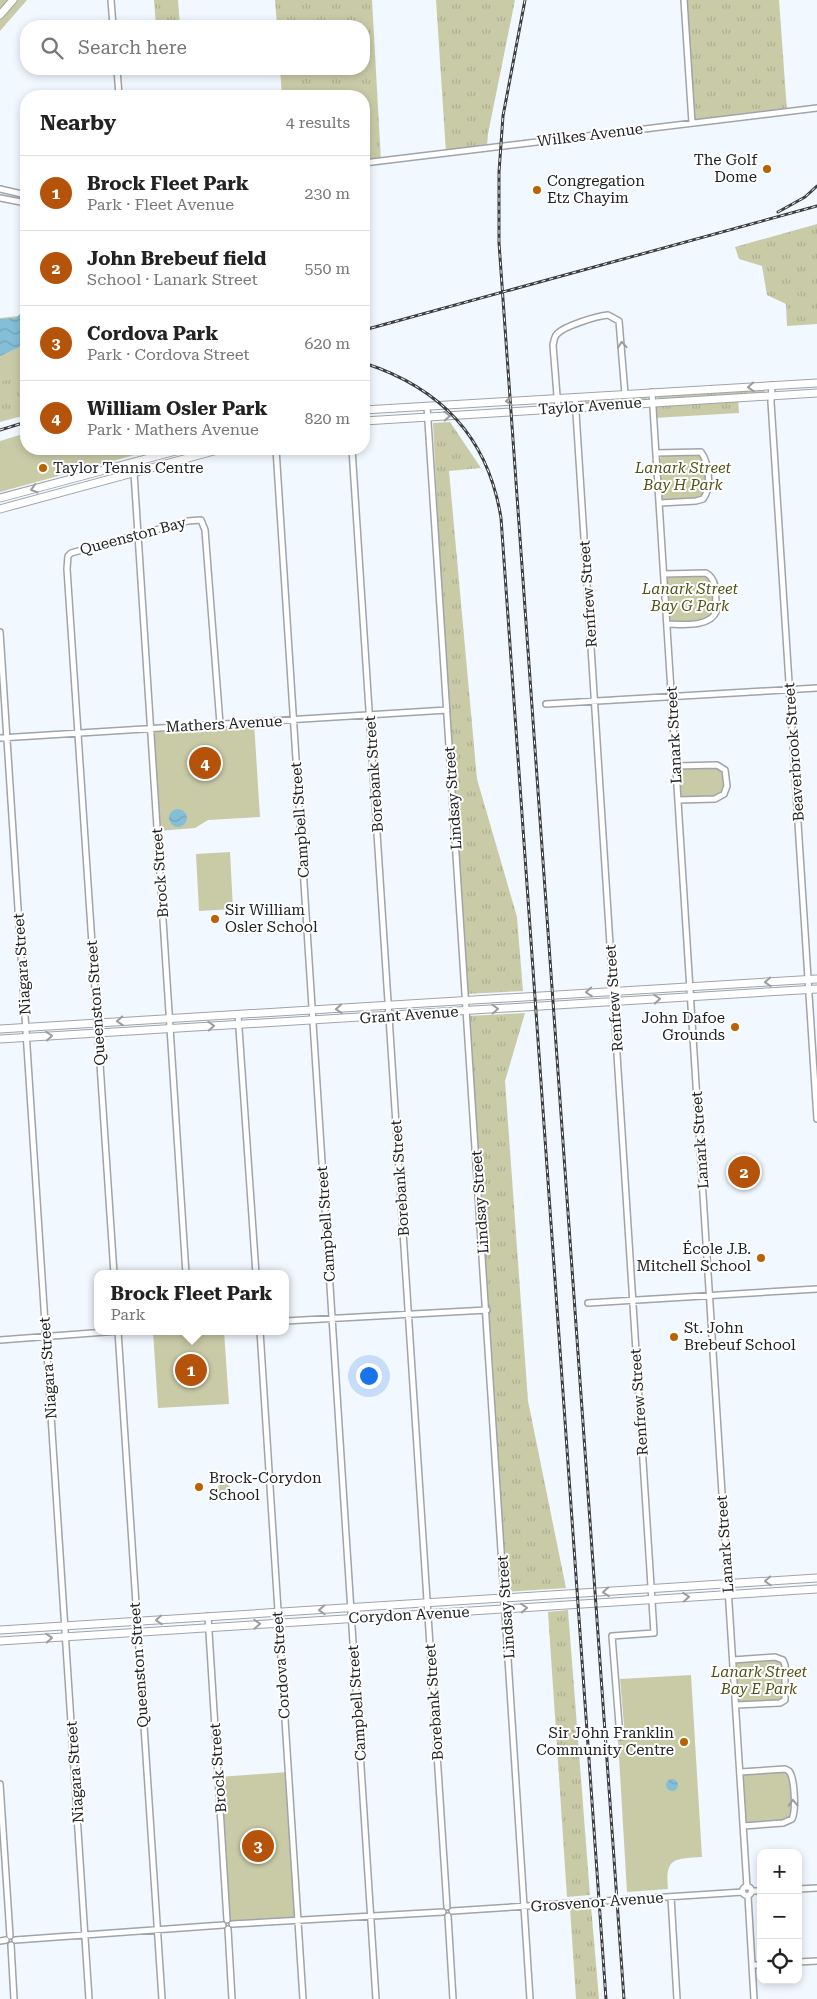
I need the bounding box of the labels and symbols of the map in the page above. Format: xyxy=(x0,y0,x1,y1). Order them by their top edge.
street label: Wilkes Avenue xyxy=(536,120,644,150)
place label: The Golf Dome xyxy=(694,151,758,186)
marker: The Golf Dome xyxy=(761,163,773,175)
place label: Congregation Etz Chayim xyxy=(547,172,645,207)
marker: Congregation Etz Chayim xyxy=(531,184,543,196)
one-way arrow xyxy=(616,341,627,349)
one-way arrow xyxy=(747,381,755,392)
street label: Taylor Avenue xyxy=(538,393,642,419)
one-way arrow xyxy=(505,395,513,406)
one-way arrow xyxy=(444,410,452,421)
place label: Taylor Tennis Centre xyxy=(53,459,204,477)
park label: Lanark Street Bay H Park xyxy=(634,459,731,494)
marker: Taylor Tennis Centre xyxy=(37,462,49,474)
one-way arrow xyxy=(31,483,39,493)
street label: Queenston Bay xyxy=(78,513,188,559)
street label: Renfrew Street xyxy=(575,539,601,648)
park label: Lanark Street Bay G Park xyxy=(641,580,738,615)
street label: Beaverbrook Street xyxy=(780,682,808,822)
street label: Lanark Street xyxy=(662,685,686,784)
street label: Mathers Avenue xyxy=(165,712,283,736)
street label: Borebank Street xyxy=(361,715,387,833)
pin: 4 xyxy=(189,744,221,782)
street label: Lindsay Street xyxy=(440,745,466,850)
street label: Campbell Street xyxy=(287,761,313,879)
street label: Brock Street xyxy=(148,827,172,919)
place label: Sir William Osler School xyxy=(225,901,318,936)
street label: Niagara Street xyxy=(9,912,35,1016)
marker: Sir William Osler School xyxy=(209,913,221,925)
street label: Queenston Street xyxy=(83,939,109,1066)
street label: Renfrew Street xyxy=(601,943,627,1052)
one-way arrow xyxy=(764,976,772,987)
one-way arrow xyxy=(585,987,593,998)
one-way arrow xyxy=(654,993,662,1004)
one-way arrow xyxy=(335,1003,343,1014)
street label: Grant Avenue xyxy=(359,1003,459,1027)
one-way arrow xyxy=(492,1004,500,1015)
place label: John Dafoe Grounds xyxy=(641,1009,725,1044)
one-way arrow xyxy=(116,1015,124,1026)
one-way arrow xyxy=(208,1021,215,1031)
marker: John Dafoe Grounds xyxy=(729,1021,741,1033)
one-way arrow xyxy=(45,1031,53,1042)
street label: Lanark Street xyxy=(688,1090,712,1189)
street label: Borebank Street xyxy=(387,1119,413,1237)
street label: Lindsay Street xyxy=(467,1149,493,1254)
pin: 2 xyxy=(728,1153,760,1191)
street label: Campbell Street xyxy=(313,1165,339,1283)
place label: École J.B. Mitchell School xyxy=(637,1240,751,1275)
marker: École J.B. Mitchell School xyxy=(755,1252,767,1264)
street label: Niagara Street xyxy=(35,1316,61,1420)
place label: St. John Brebeuf School xyxy=(684,1319,796,1354)
marker: St. John Brebeuf School xyxy=(668,1331,680,1343)
street label: Renfrew Street xyxy=(626,1347,652,1456)
pin: 1 xyxy=(175,1351,207,1389)
your location xyxy=(356,1363,382,1389)
place label: Brock-Corydon School xyxy=(209,1469,322,1504)
marker: Brock-Corydon School xyxy=(193,1481,205,1493)
street label: Lanark Street xyxy=(713,1494,737,1593)
street label: Lindsay Street xyxy=(493,1554,519,1659)
one-way arrow xyxy=(764,1576,772,1587)
one-way arrow xyxy=(602,1586,610,1597)
one-way arrow xyxy=(683,1592,691,1603)
street label: Queenston Street xyxy=(126,1601,152,1728)
one-way arrow xyxy=(520,1602,528,1613)
street label: Corydon Avenue xyxy=(348,1603,470,1627)
one-way arrow xyxy=(317,1604,325,1615)
street label: Cordova Street xyxy=(268,1610,294,1719)
one-way arrow xyxy=(155,1614,163,1625)
one-way arrow xyxy=(253,1619,261,1630)
one-way arrow xyxy=(45,1632,53,1643)
street label: Borebank Street xyxy=(421,1643,447,1761)
street label: Campbell Street xyxy=(344,1644,370,1762)
park label: Lanark Street Bay E Park xyxy=(710,1663,807,1698)
street label: Niagara Street xyxy=(62,1720,88,1824)
street label: Brock Street xyxy=(206,1722,230,1814)
place label: Sir John Franklin Community Centre xyxy=(536,1724,674,1759)
marker: Sir John Franklin Community Centre xyxy=(678,1736,690,1748)
one-way arrow xyxy=(788,1799,799,1807)
pin: 3 xyxy=(242,1827,274,1865)
street label: Grosvenor Avenue xyxy=(530,1888,664,1916)

